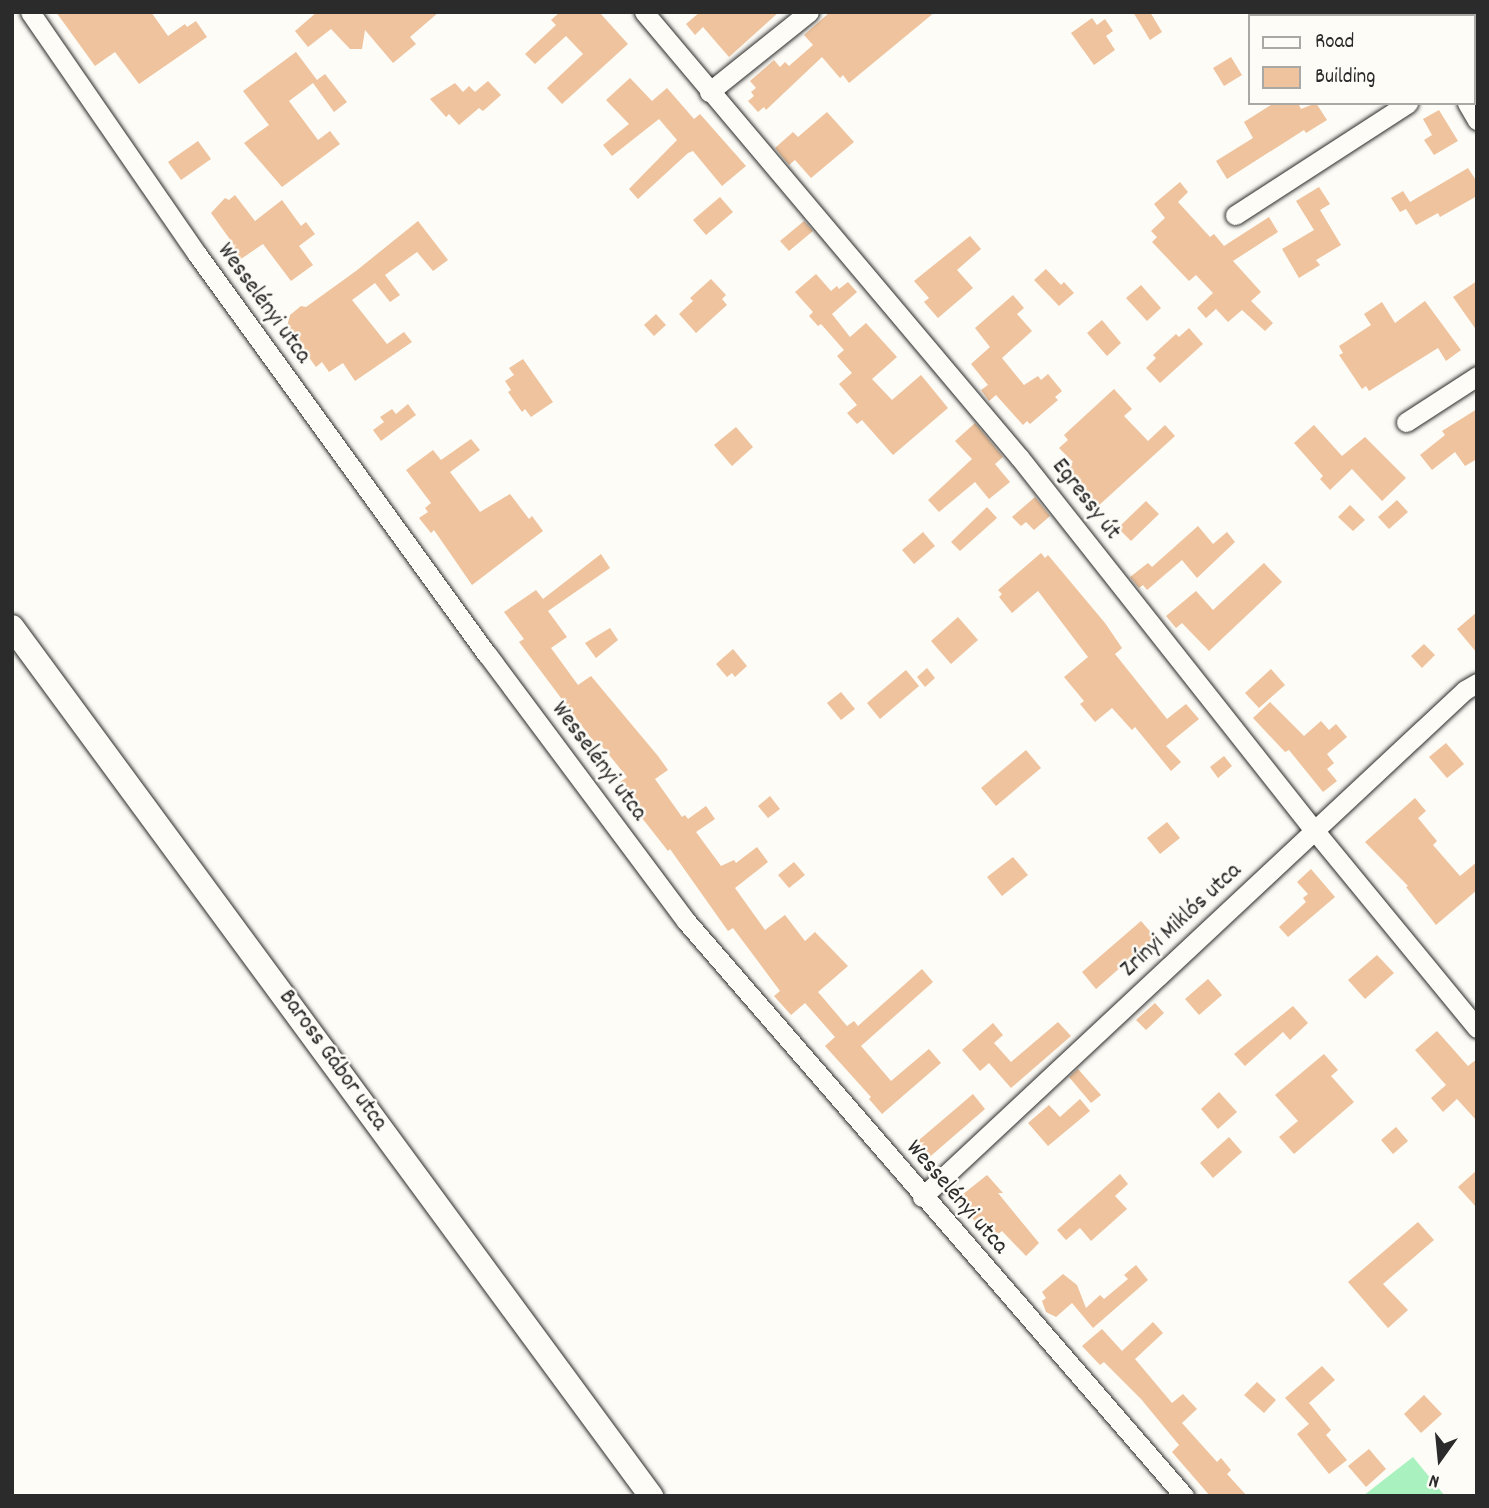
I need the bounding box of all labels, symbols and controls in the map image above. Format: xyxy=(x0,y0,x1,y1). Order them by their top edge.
legend xyxy=(1248,14,1475,105)
text: Road xyxy=(1315,28,1354,58)
text: Building xyxy=(1315,63,1375,93)
street label: Wesselényi utca xyxy=(210,238,316,370)
street label: Egressy út xyxy=(1044,454,1126,546)
street label: Wesselényi utca xyxy=(544,697,652,827)
street label: Zrínyi Miklós utca xyxy=(1116,858,1248,984)
street label: Baross Gábor utca xyxy=(271,985,393,1137)
street label: Wesselényi utca xyxy=(899,1135,1013,1261)
north arrow xyxy=(1405,1424,1475,1494)
text: N xyxy=(1426,1466,1442,1494)

